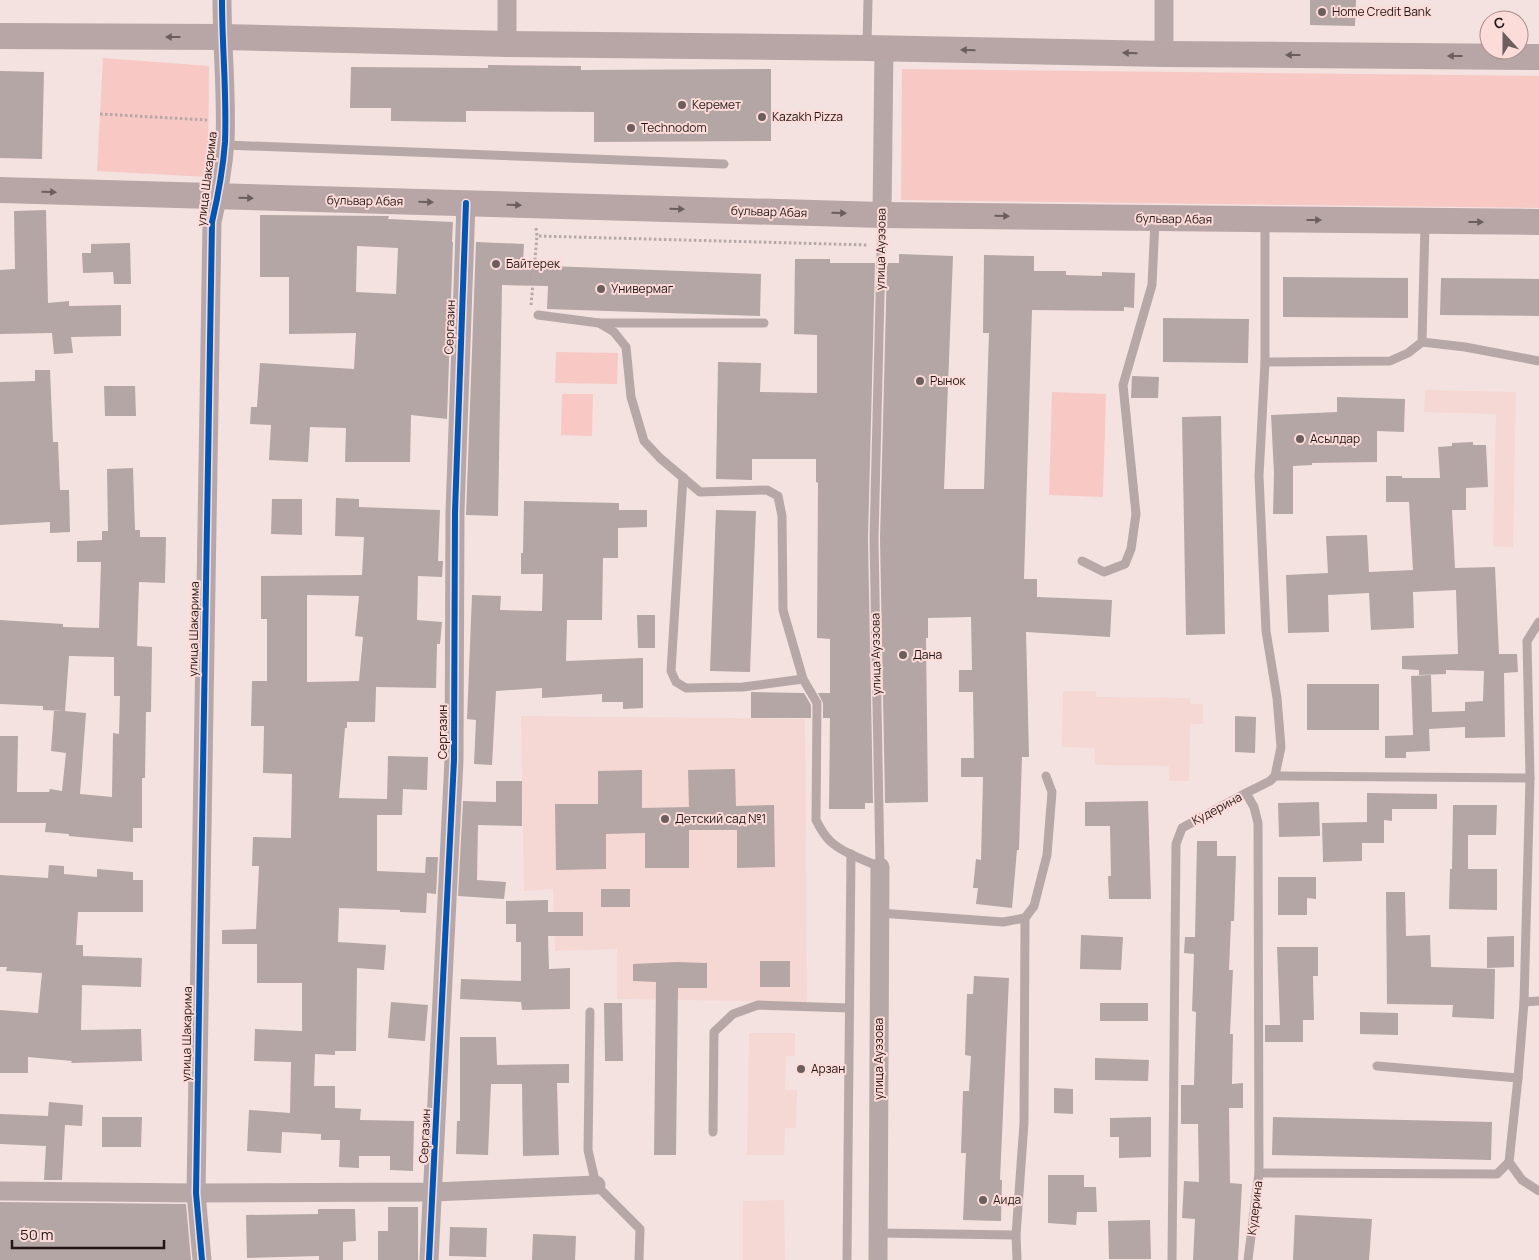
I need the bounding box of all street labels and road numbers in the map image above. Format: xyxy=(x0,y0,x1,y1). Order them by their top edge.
street label: улица Шакарима xyxy=(192,131,221,227)
street label: бульвар Абая xyxy=(327,191,403,210)
street label: бульвар Абая xyxy=(731,202,808,221)
street label: улица Ауэзова xyxy=(871,208,890,290)
street label: бульвар Абая xyxy=(1136,209,1212,228)
street label: Сергазин xyxy=(440,299,459,355)
street label: улица Шакарима xyxy=(184,581,203,677)
street label: улица Ауэзова xyxy=(866,613,885,695)
street label: Сергазин xyxy=(434,705,451,759)
street label: Кудерина xyxy=(1189,788,1245,829)
street label: улица Шакарима xyxy=(177,986,196,1082)
street label: улица Ауэзова xyxy=(870,1018,887,1100)
street label: Сергазин xyxy=(415,1108,434,1164)
street label: Кудерина xyxy=(1243,1180,1266,1236)

